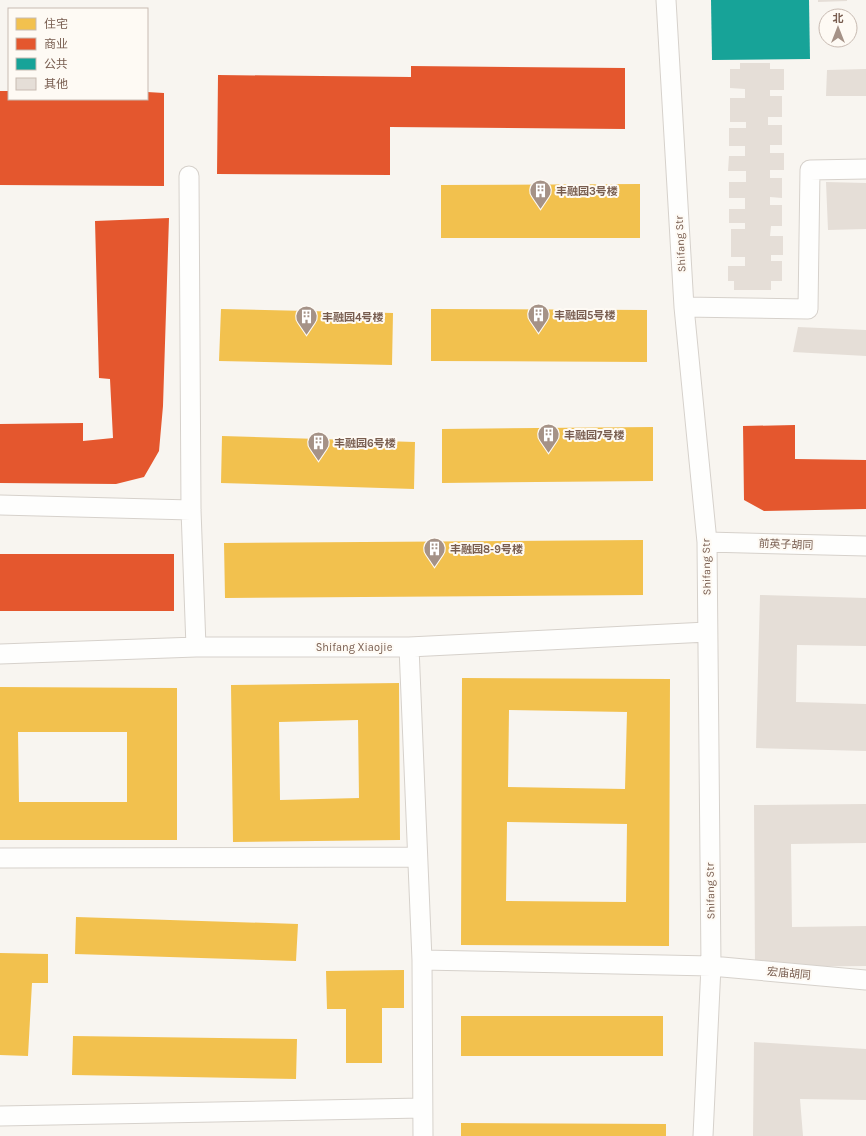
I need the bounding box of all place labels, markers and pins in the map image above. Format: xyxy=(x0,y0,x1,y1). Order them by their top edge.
building icon: 丰融园3号楼 xyxy=(527,178,553,211)
place label: 丰融园3号楼 xyxy=(556,185,618,198)
building icon: 丰融园5号楼 xyxy=(526,302,552,335)
building icon: 丰融园4号楼 xyxy=(293,304,319,337)
place label: 丰融园5号楼 xyxy=(554,309,615,322)
place label: 丰融园4号楼 xyxy=(322,311,384,324)
building icon: 丰融园7号楼 xyxy=(535,422,561,455)
place label: 丰融园7号楼 xyxy=(564,429,624,442)
building icon: 丰融园6号楼 xyxy=(305,430,331,463)
place label: 丰融园6号楼 xyxy=(334,437,396,450)
building icon: 丰融园8-9号楼 xyxy=(421,536,447,569)
place label: 丰融园8-9号楼 xyxy=(450,543,523,556)

